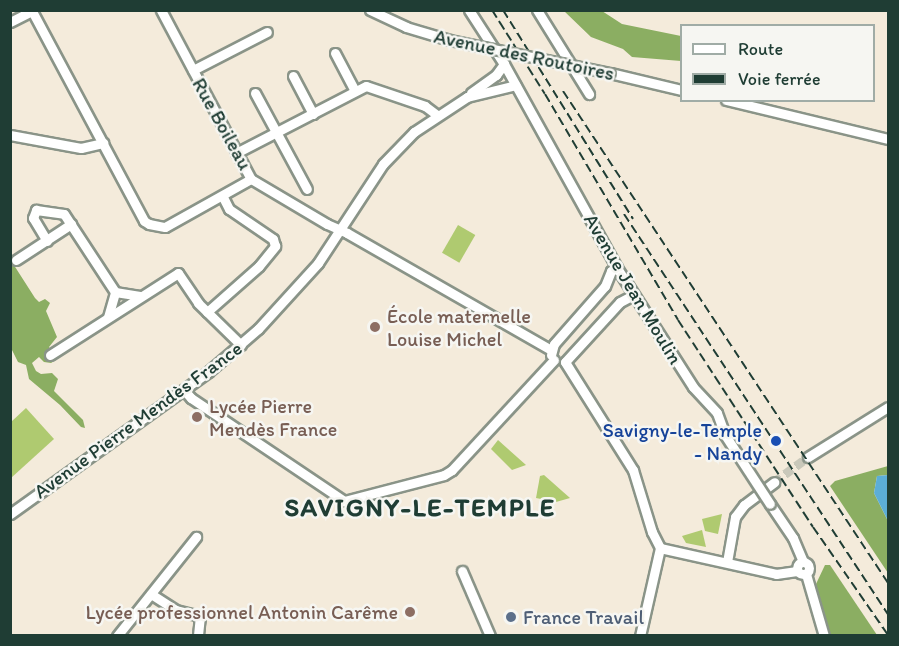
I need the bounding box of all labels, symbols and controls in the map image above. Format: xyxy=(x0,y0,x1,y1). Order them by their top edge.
street label: Avenue des Routoires xyxy=(432,24,616,86)
legend xyxy=(680,24,875,102)
text: Route xyxy=(738,38,783,60)
text: Voie ferrée xyxy=(738,68,820,90)
street label: Rue Boileau xyxy=(187,74,257,174)
street label: Avenue Jean Moulin xyxy=(579,210,687,368)
place label: École maternelle Louise Michel xyxy=(387,304,531,351)
marker: École maternelle Louise Michel xyxy=(368,320,382,334)
street label: Avenue Pierre Mendès France xyxy=(29,337,247,503)
place label: Lycée Pierre Mendès France xyxy=(209,394,337,441)
marker: Lycée Pierre Mendès France xyxy=(190,410,204,424)
place label: Savigny-le-Temple - Nandy xyxy=(602,418,762,465)
marker: Savigny-le-Temple - Nandy xyxy=(767,432,785,450)
district label: SAVIGNY-LE-TEMPLE xyxy=(285,492,555,524)
place label: Lycée professionnel Antonin Carême xyxy=(85,600,398,624)
marker: Lycée professionnel Antonin Carême xyxy=(403,605,417,619)
place label: France Travail xyxy=(523,605,643,629)
marker: France Travail xyxy=(504,610,518,624)

